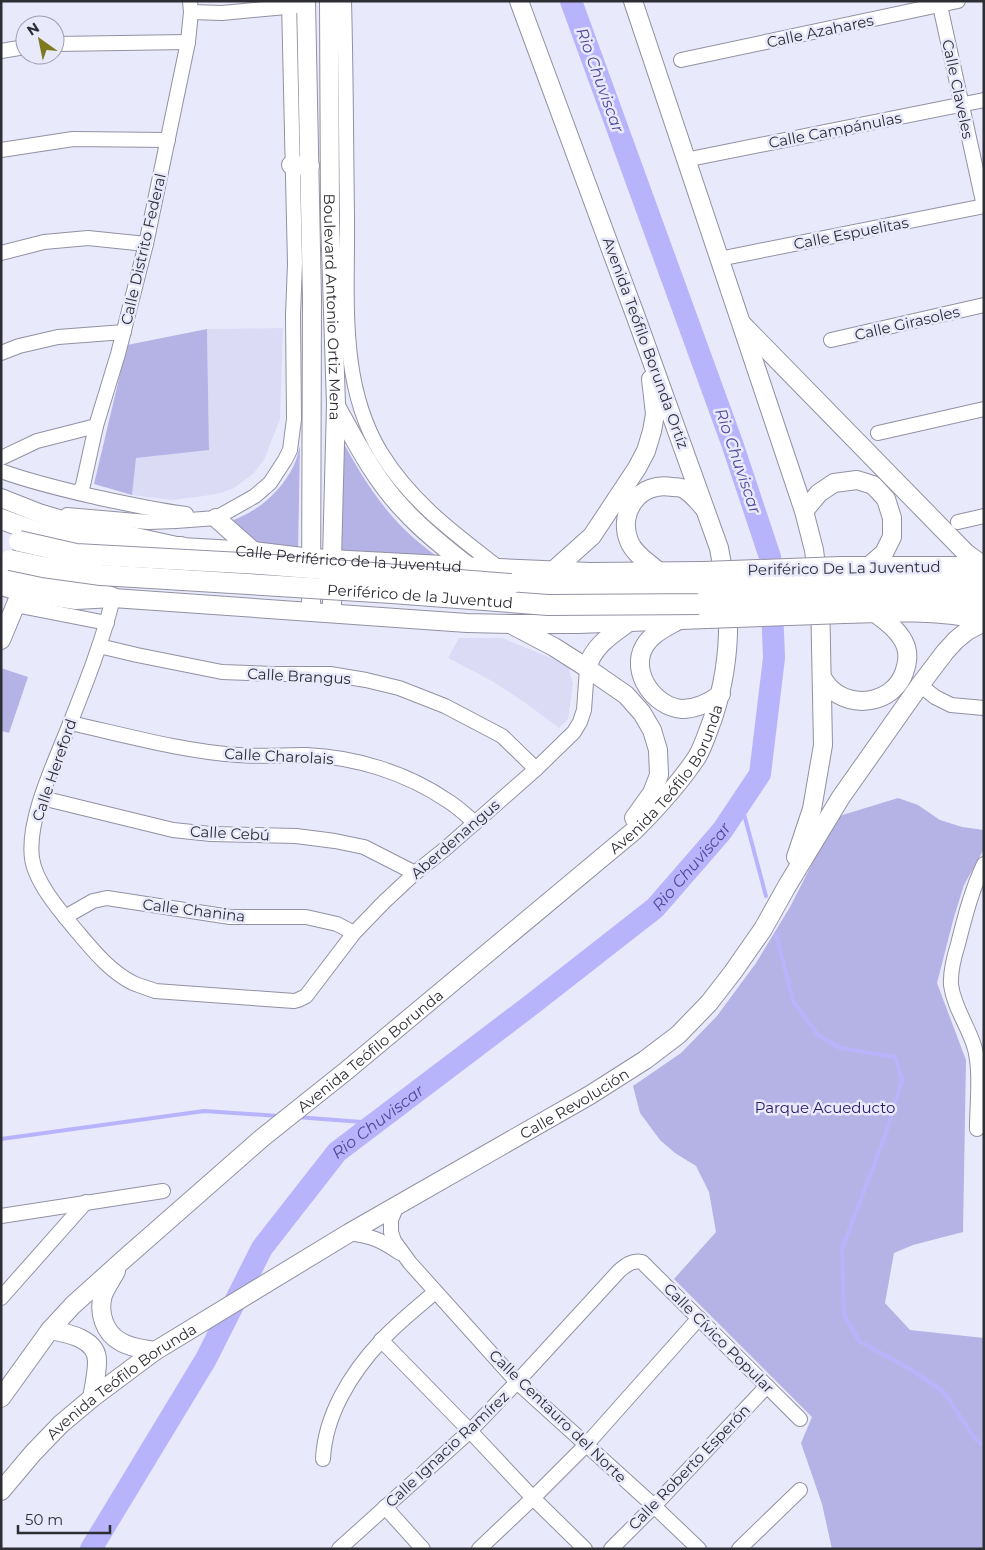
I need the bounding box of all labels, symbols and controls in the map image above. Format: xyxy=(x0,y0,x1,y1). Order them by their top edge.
street label: Calle Azahares xyxy=(765,10,875,52)
north arrow xyxy=(15,15,65,65)
text: N xyxy=(23,18,43,40)
water label: Rio Chuviscar xyxy=(572,25,628,136)
street label: Calle Claveles xyxy=(938,38,978,140)
street label: Calle Campánulas xyxy=(767,108,903,152)
street label: Calle Distrito Federal xyxy=(116,171,170,327)
street label: Boulevard Antonio Ortiz Mena xyxy=(320,193,346,421)
street label: Calle Espuelitas xyxy=(792,213,910,253)
street label: Avenida Teófilo Borunda Ortíz xyxy=(599,235,693,452)
street label: Calle Girasoles xyxy=(853,302,961,344)
water label: Rio Chuviscar xyxy=(711,406,765,517)
street label: Calle Periférico de la Juventud xyxy=(235,541,462,576)
street label: Periférico De La Juventud xyxy=(747,557,941,579)
street label: Periférico de la Juventud xyxy=(327,580,514,612)
street label: Calle Brangus xyxy=(247,664,351,688)
street label: Avenida Teófilo Borunda xyxy=(605,702,726,857)
street label: Calle Hereford xyxy=(28,716,80,824)
street label: Calle Charolais xyxy=(224,744,334,768)
street label: Aberdenangus xyxy=(407,795,503,883)
water label: Rio Chuviscar xyxy=(648,819,735,914)
street label: Calle Cebú xyxy=(190,821,270,845)
street label: Calle Chanina xyxy=(142,894,246,926)
street label: Avenida Teófilo Borunda xyxy=(293,985,447,1116)
street label: Calle Revolución xyxy=(516,1063,632,1143)
water label: Rio Chuviscar xyxy=(328,1080,428,1162)
park label: Parque Acueducto xyxy=(755,1098,895,1117)
street label: Calle Cívico Popular xyxy=(660,1279,778,1397)
street label: Avenida Teófilo Borunda xyxy=(42,1319,200,1443)
street label: Calle Centauro del Norte xyxy=(485,1345,631,1487)
street label: Calle Ignacio Ramírez xyxy=(381,1387,513,1511)
street label: Calle Roberto Esperón xyxy=(624,1400,754,1534)
scale bar xyxy=(18,1502,110,1534)
text: 50 m xyxy=(25,1510,63,1529)

